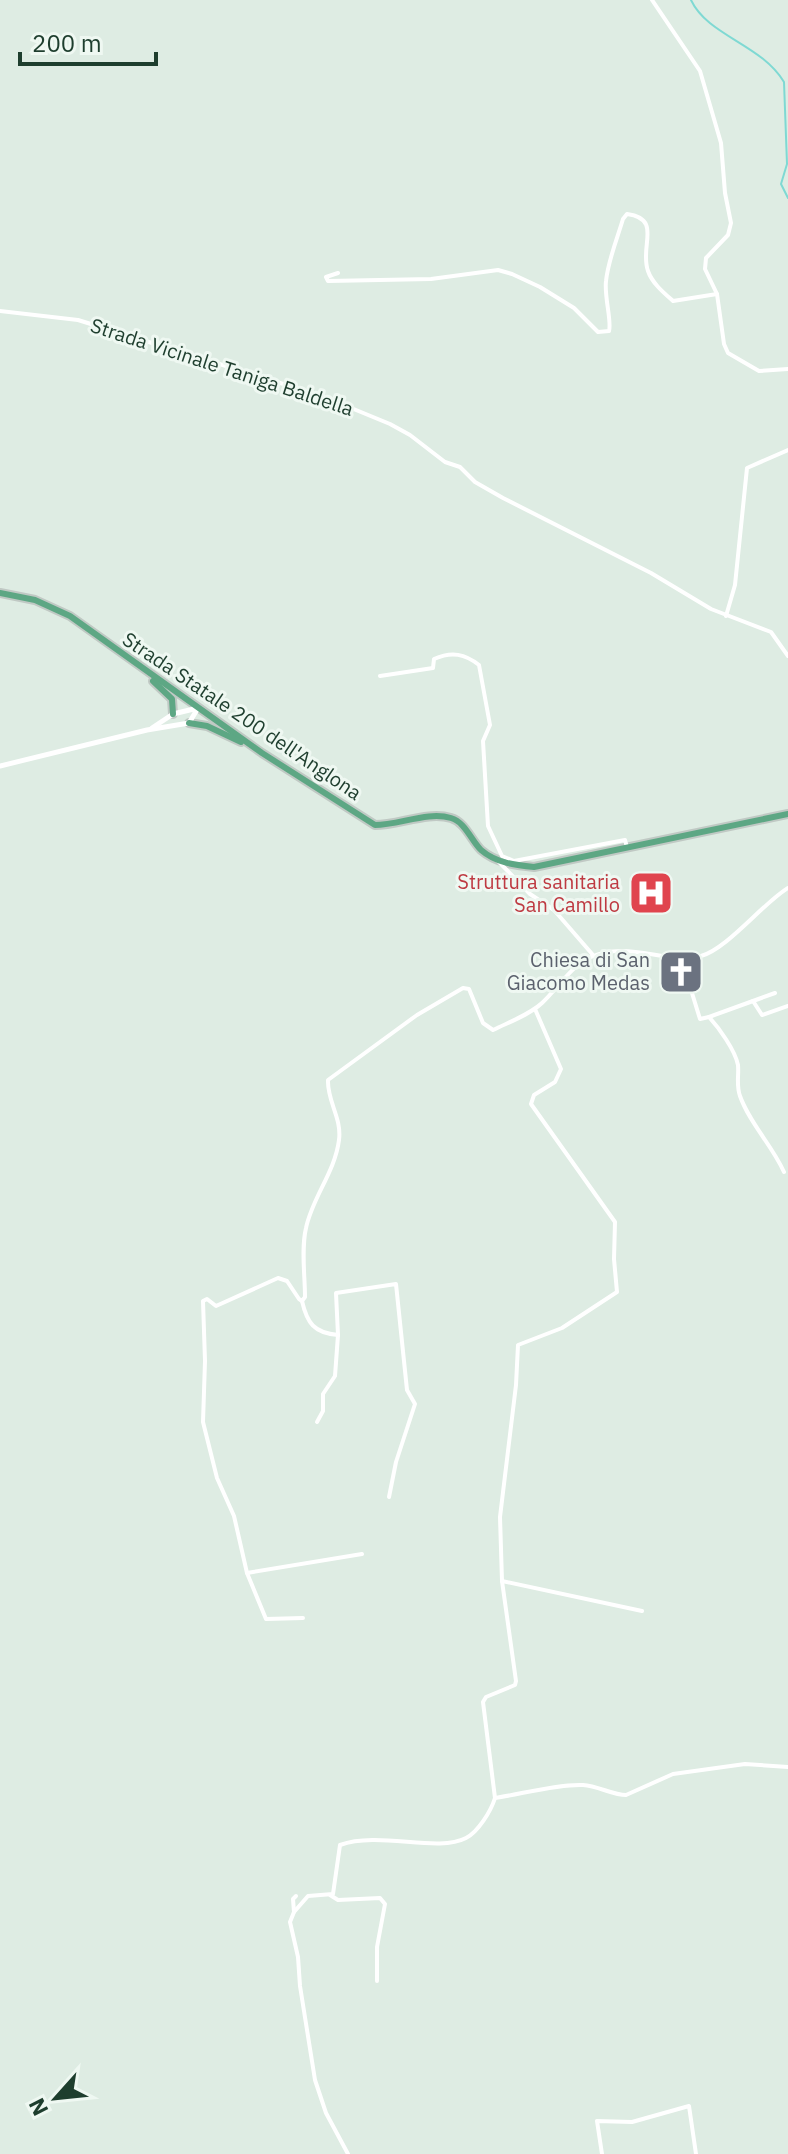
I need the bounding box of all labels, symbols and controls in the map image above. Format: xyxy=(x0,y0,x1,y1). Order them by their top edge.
scale bar xyxy=(20,16,156,66)
text: 200 m xyxy=(32,27,102,59)
street label: Strada Vicinale Taniga Baldella xyxy=(87,311,357,422)
street label: Strada Statale 200 dell'Anglona xyxy=(117,625,367,806)
place label: Struttura sanitaria San Camillo xyxy=(457,868,620,918)
hospital icon: Struttura sanitaria San Camillo xyxy=(627,869,675,917)
place label: Chiesa di San Giacomo Medas xyxy=(507,946,650,996)
church icon: Chiesa di San Giacomo Medas xyxy=(657,948,705,996)
north arrow xyxy=(16,2058,96,2138)
text: N xyxy=(21,2094,54,2121)

